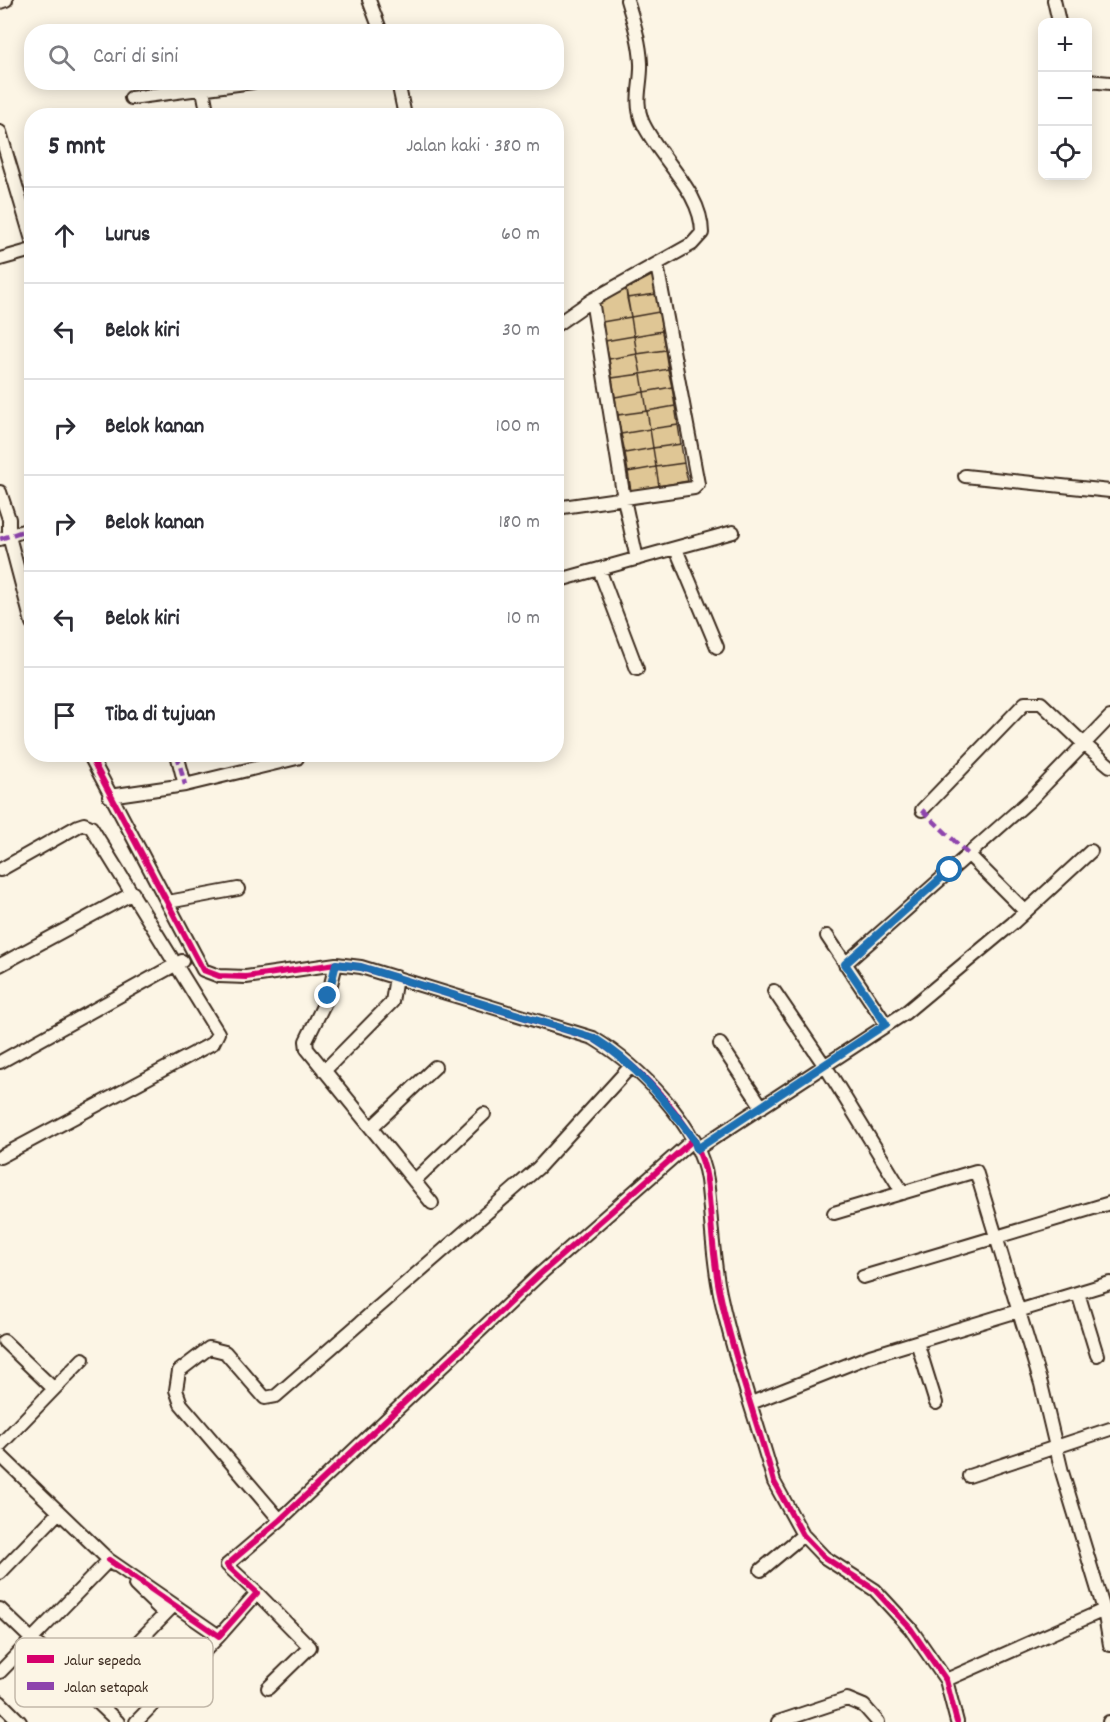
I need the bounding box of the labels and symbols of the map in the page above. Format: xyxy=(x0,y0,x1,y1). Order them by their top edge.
route start xyxy=(936,856,962,882)
route end xyxy=(314,982,340,1008)
legend xyxy=(15,1638,213,1707)
text: Jalur sepeda xyxy=(64,1650,141,1673)
text: Jalan setapak xyxy=(64,1677,148,1700)

